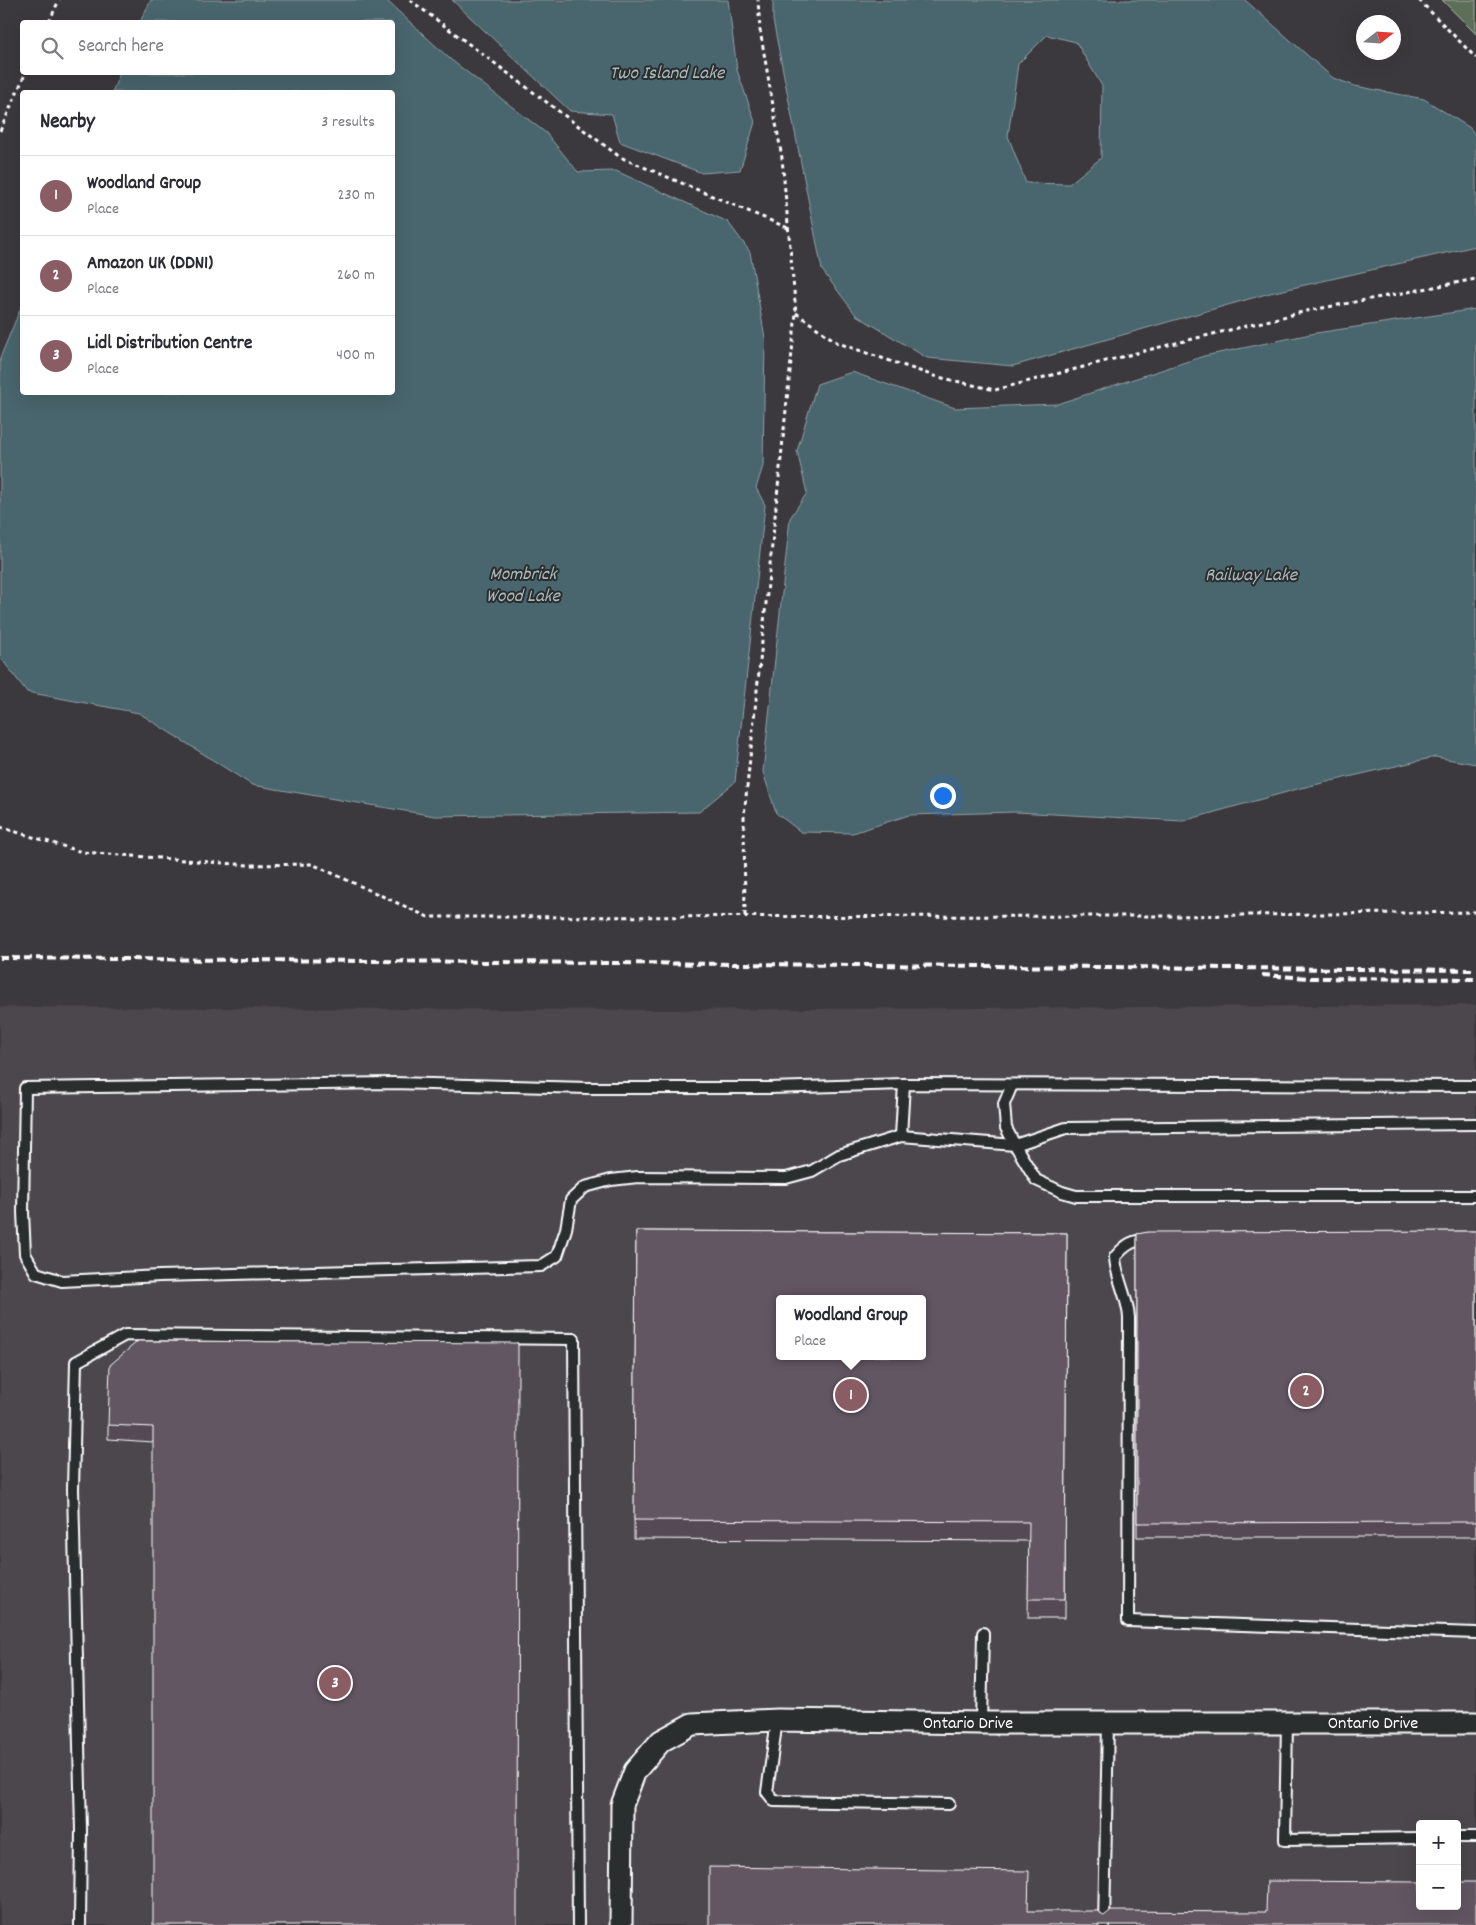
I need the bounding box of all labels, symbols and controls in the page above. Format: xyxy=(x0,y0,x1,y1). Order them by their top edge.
north arrow xyxy=(1356,15,1401,60)
search box xyxy=(20,20,395,75)
icon: search xyxy=(38,34,66,62)
text: Search here xyxy=(78,34,164,61)
water label: Two Island Lake xyxy=(610,61,726,88)
text: Nearby xyxy=(40,108,95,138)
text: 3 results xyxy=(321,111,375,134)
text: Woodland Group xyxy=(87,171,201,198)
text: 1 xyxy=(54,184,58,207)
text: 230 m xyxy=(338,184,375,207)
text: Place xyxy=(87,198,119,221)
text: Amazon UK (DDN1) xyxy=(87,251,213,278)
text: 2 xyxy=(53,264,60,287)
text: 260 m xyxy=(337,264,375,287)
text: Place xyxy=(87,278,119,301)
text: Lidl Distribution Centre xyxy=(87,331,252,358)
text: 3 xyxy=(52,344,60,367)
text: 400 m xyxy=(336,344,375,367)
text: Place xyxy=(87,358,119,381)
water label: Mombrick Wood Lake xyxy=(486,562,562,611)
water label: Railway Lake xyxy=(1205,563,1299,590)
your location xyxy=(930,783,956,809)
popup xyxy=(776,1295,926,1360)
text: Woodland Group xyxy=(794,1303,908,1330)
text: Place xyxy=(794,1330,826,1353)
pin: 2 xyxy=(1290,1372,1322,1410)
pin: 1 xyxy=(835,1376,867,1414)
pin: 3 xyxy=(319,1664,351,1702)
street label: Ontario Drive xyxy=(923,1712,1013,1737)
street label: Ontario Drive xyxy=(1328,1712,1418,1737)
map controls xyxy=(1416,1820,1461,1910)
button: + xyxy=(1416,1820,1461,1865)
button: − xyxy=(1416,1865,1461,1910)

